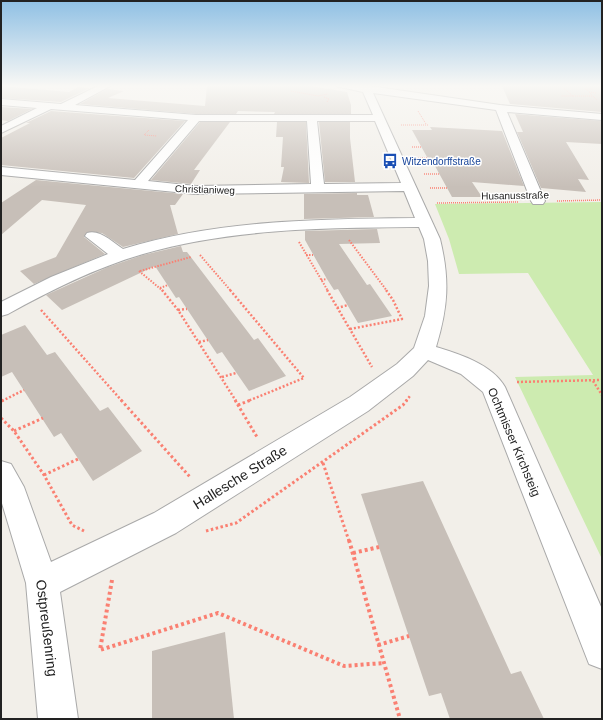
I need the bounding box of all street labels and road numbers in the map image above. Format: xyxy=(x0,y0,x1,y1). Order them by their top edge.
street label: Christianiweg xyxy=(175,183,235,196)
street label: Husanusstraße xyxy=(481,189,549,202)
street label: Ochtmisser Kirchsteig xyxy=(485,386,543,498)
street label: Hallesche Straße xyxy=(190,442,290,512)
street label: Ostpreußenring xyxy=(33,579,61,677)

